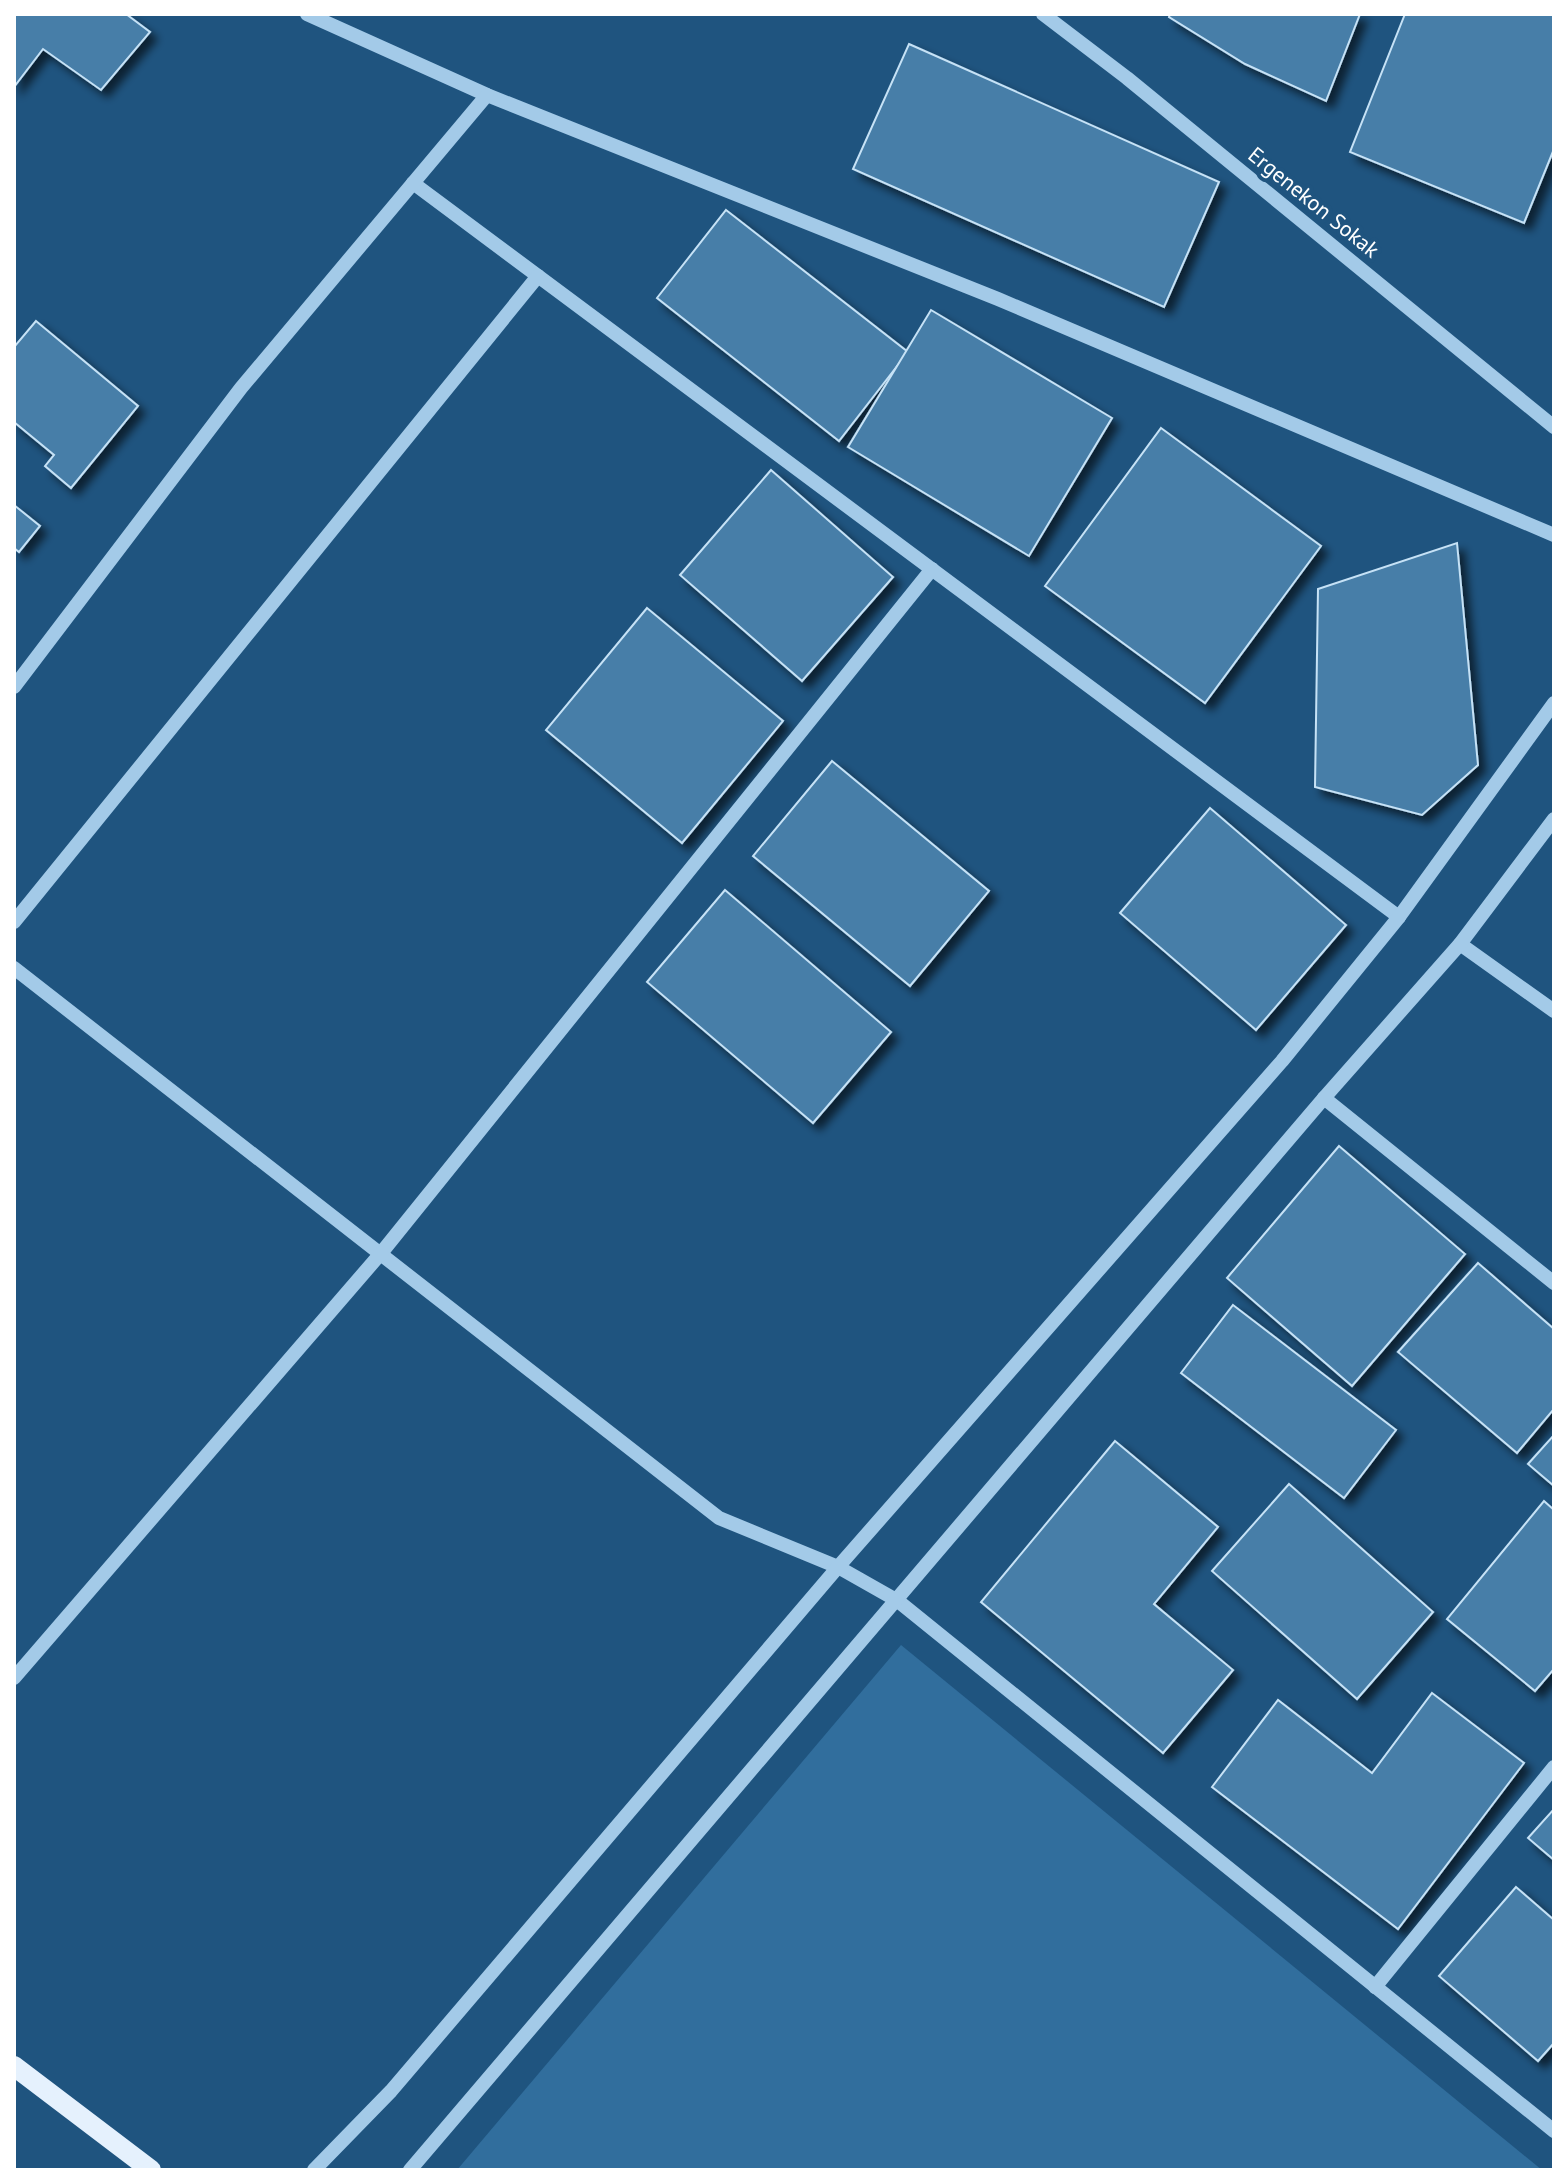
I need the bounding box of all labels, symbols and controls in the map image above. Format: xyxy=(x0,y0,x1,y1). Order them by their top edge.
street label: Ergenekon Sokak xyxy=(1243,140,1386,264)

